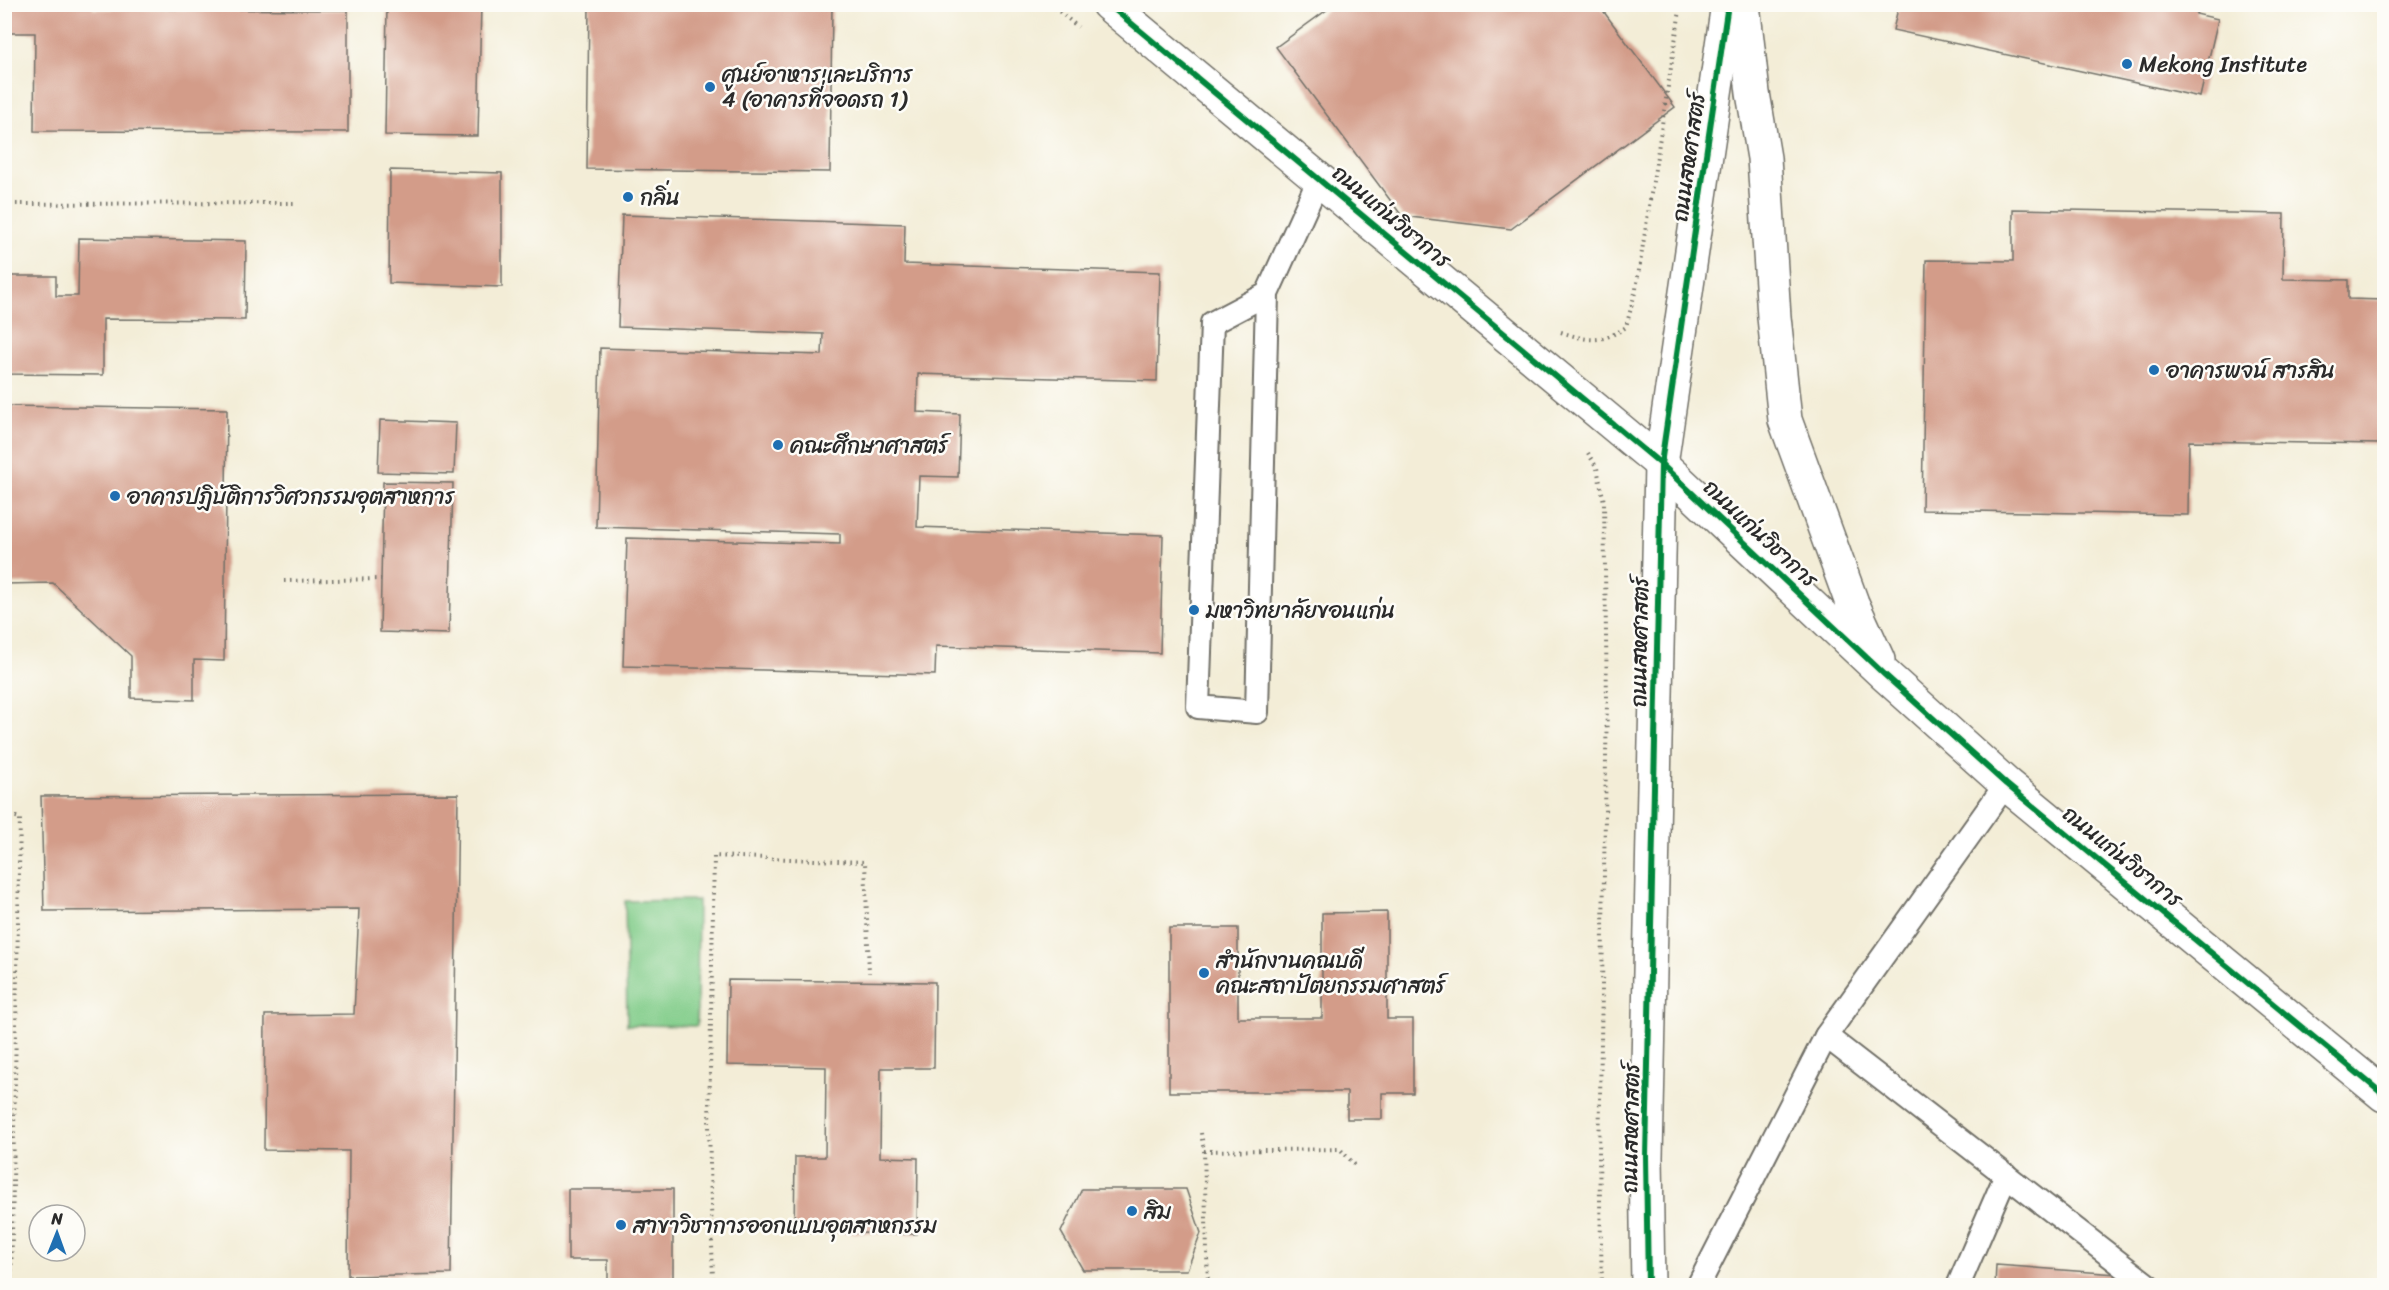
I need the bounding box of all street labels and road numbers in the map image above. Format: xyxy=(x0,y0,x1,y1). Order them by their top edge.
street label: ถนนสหศาสตร์ xyxy=(1660,86,1717,224)
street label: ถนนแก่นวิชาการ xyxy=(1323,154,1461,279)
street label: ถนนแก่นวิชาการ xyxy=(1694,469,1828,598)
street label: ถนนสหศาสตร์ xyxy=(1619,572,1660,708)
street label: ถนนแก่นวิชาการ xyxy=(2053,795,2193,918)
street label: ถนนสหศาสตร์ xyxy=(1610,1058,1651,1194)

